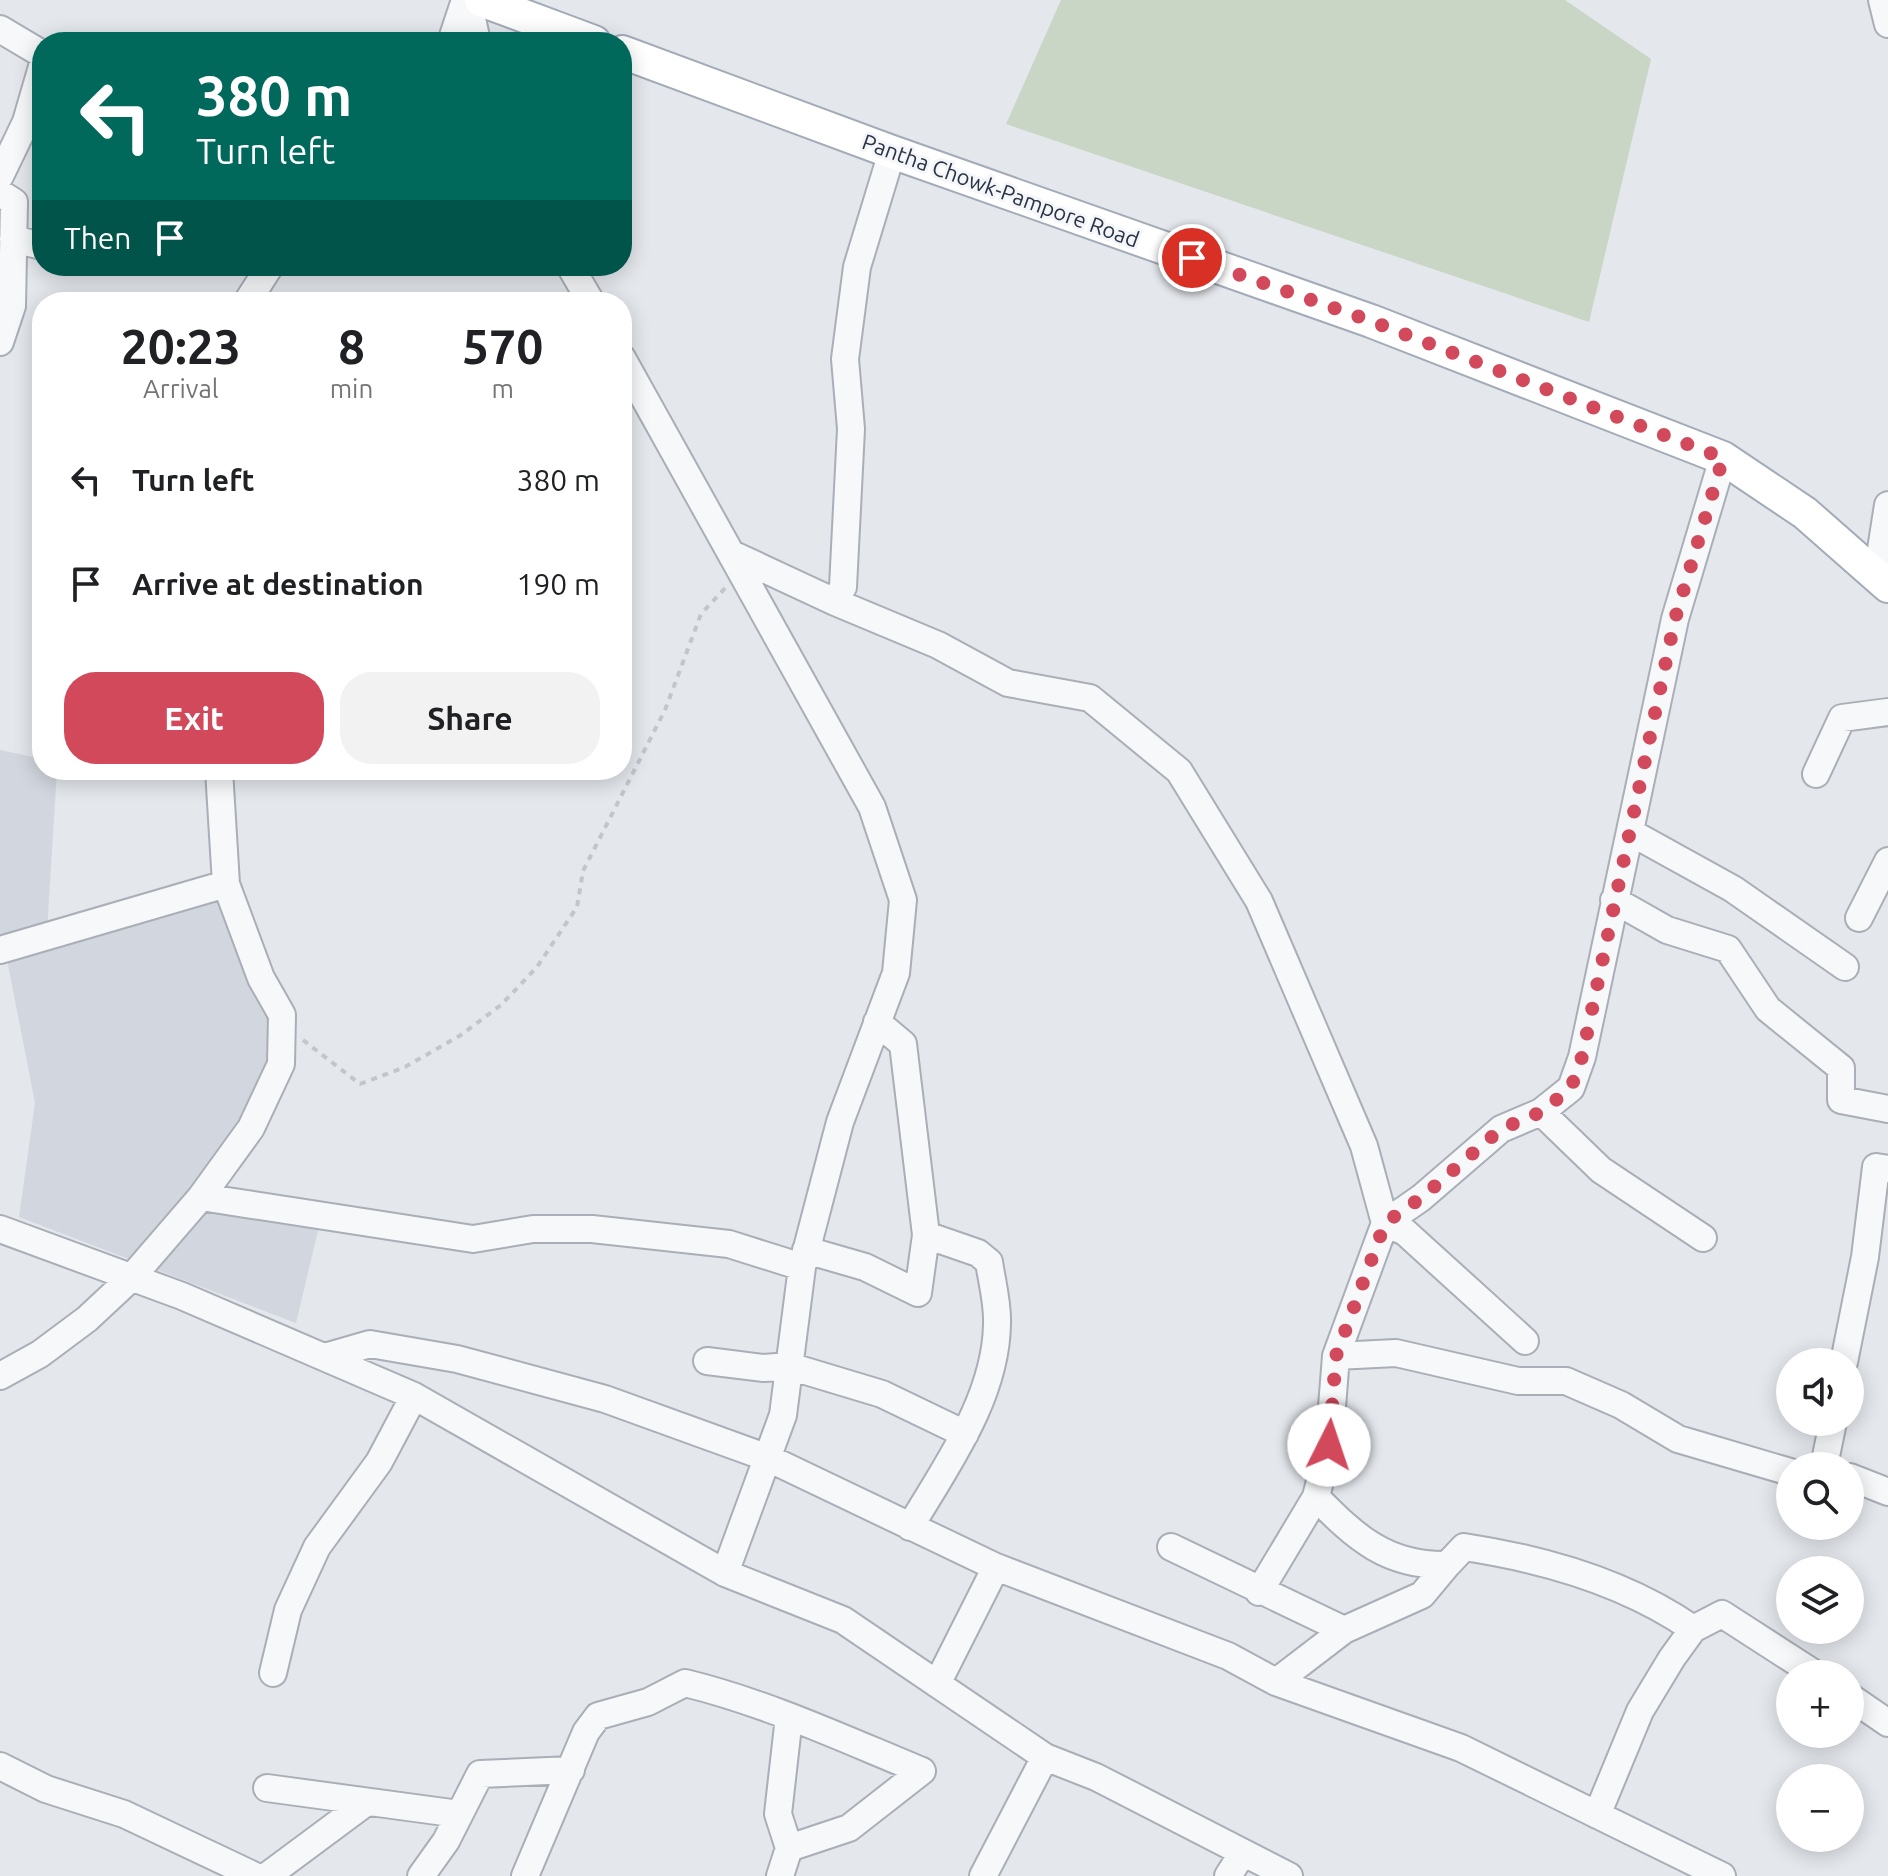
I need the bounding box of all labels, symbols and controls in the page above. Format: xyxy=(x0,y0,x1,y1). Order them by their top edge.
icon: left xyxy=(64,64,168,168)
text: 380 m xyxy=(196,64,352,127)
street label: Pantha Chowk-Pampore Road xyxy=(859,128,1143,252)
text: Turn left xyxy=(196,130,335,171)
icon: arrive xyxy=(148,216,192,260)
text: Then xyxy=(64,221,132,255)
pin xyxy=(1158,224,1226,292)
icon: arrive xyxy=(1170,236,1214,280)
text: 20:23 xyxy=(121,319,241,373)
text: 8 xyxy=(338,319,365,373)
text: 570 xyxy=(462,319,543,373)
text: Arrival xyxy=(143,374,219,403)
text: min xyxy=(330,374,373,403)
text: m xyxy=(491,374,514,403)
icon: left xyxy=(64,458,108,502)
text: Turn left xyxy=(132,463,254,497)
text: 380 m xyxy=(516,463,600,497)
icon: arrive xyxy=(64,562,108,606)
text: Arrive at destination xyxy=(132,567,424,601)
text: 190 m xyxy=(516,567,600,601)
button: Exit xyxy=(64,672,324,764)
button: Share xyxy=(340,672,600,764)
map controls xyxy=(1776,1348,1864,1852)
button: sound xyxy=(1776,1348,1864,1436)
position arrow xyxy=(1287,1403,1371,1487)
button: search xyxy=(1776,1452,1864,1540)
button: layers xyxy=(1776,1556,1864,1644)
button: + xyxy=(1776,1660,1864,1748)
button: − xyxy=(1776,1764,1864,1852)

